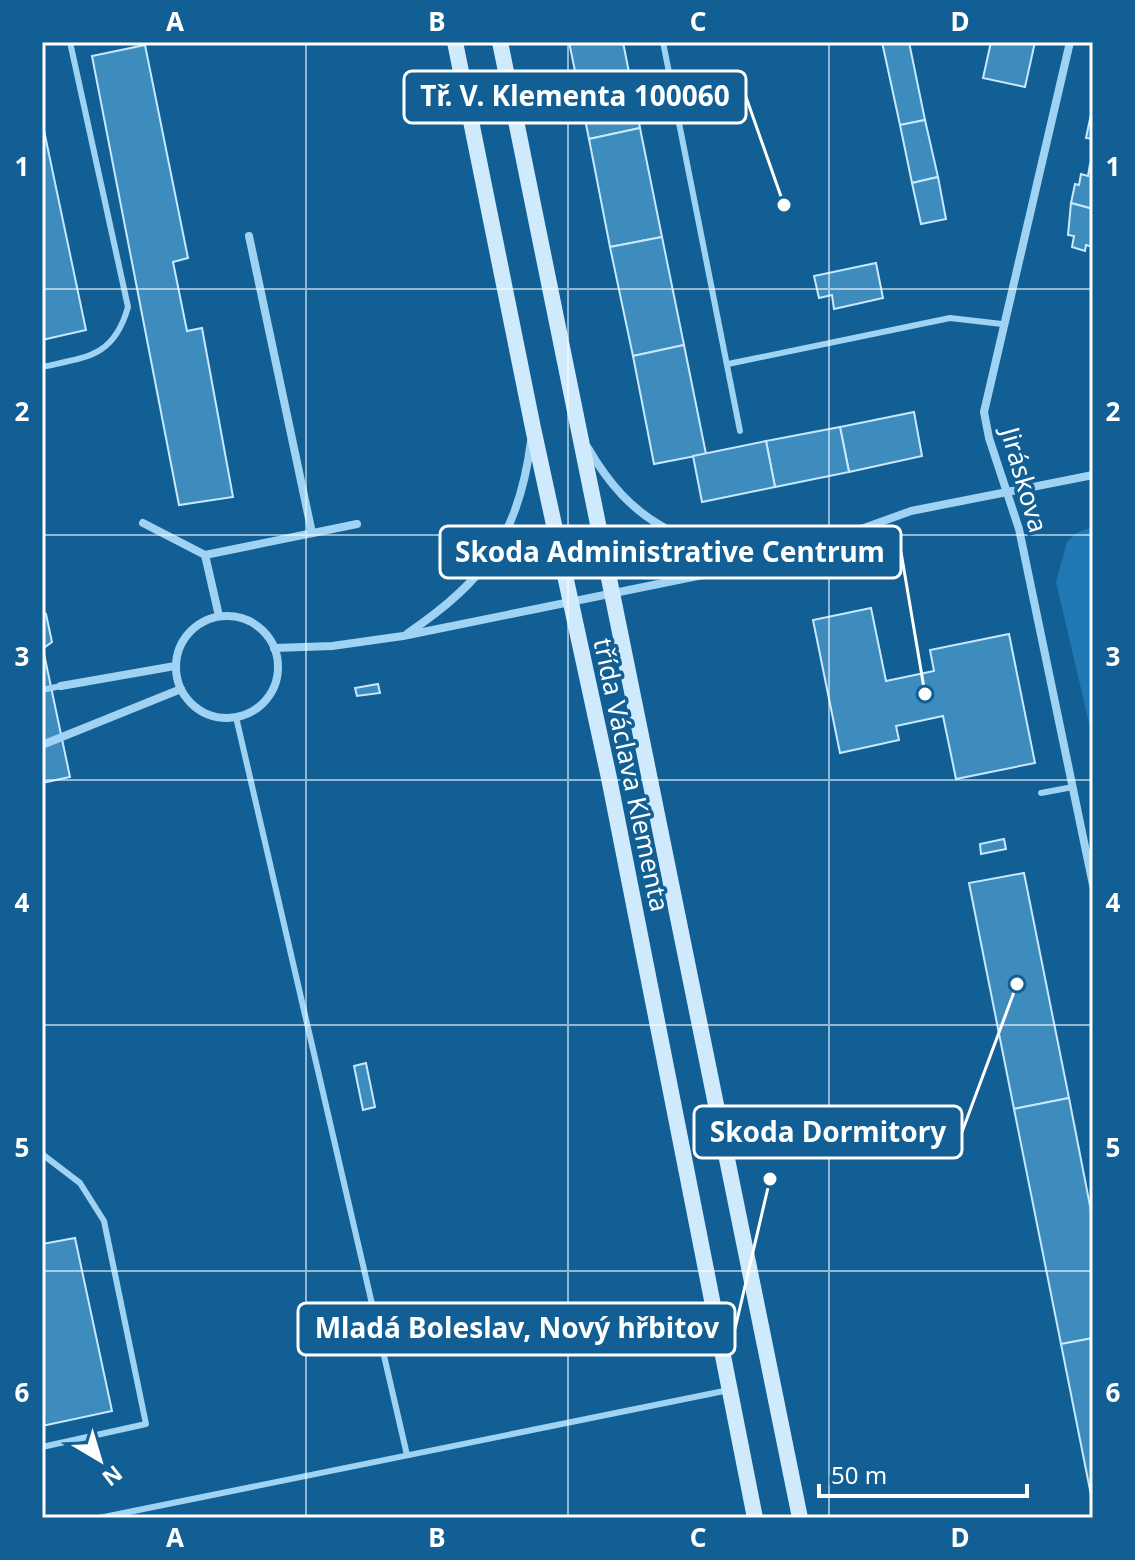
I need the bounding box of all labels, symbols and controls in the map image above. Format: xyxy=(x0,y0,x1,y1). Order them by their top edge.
text: A xyxy=(166,3,184,39)
text: B xyxy=(428,3,446,39)
text: C xyxy=(690,3,706,39)
text: D xyxy=(950,3,970,39)
callout: Tř. V. Klementa 100060 xyxy=(404,71,746,123)
text: Tř. V. Klementa 100060 xyxy=(420,76,730,114)
text: 1 xyxy=(15,148,29,184)
text: 1 xyxy=(1106,148,1120,184)
text: 2 xyxy=(15,393,30,429)
text: 2 xyxy=(1106,393,1121,429)
street label: Jiráskova xyxy=(992,420,1057,537)
callout: Skoda Administrative Centrum xyxy=(440,526,901,578)
text: Skoda Administrative Centrum xyxy=(455,532,885,570)
street label: třída Václava Klementa xyxy=(585,635,679,915)
text: 3 xyxy=(15,638,29,674)
text: 3 xyxy=(1106,638,1120,674)
text: 4 xyxy=(15,884,30,920)
text: 4 xyxy=(1106,884,1121,920)
callout: Skoda Dormitory xyxy=(694,1106,962,1158)
text: Skoda Dormitory xyxy=(710,1112,946,1150)
text: 5 xyxy=(15,1129,29,1165)
text: 5 xyxy=(1106,1129,1120,1165)
callout: Mladá Boleslav, Nový hřbitov xyxy=(298,1303,735,1355)
text: Mladá Boleslav, Nový hřbitov xyxy=(315,1308,719,1346)
text: 6 xyxy=(15,1374,30,1410)
text: 6 xyxy=(1106,1374,1121,1410)
north arrow xyxy=(60,1420,140,1500)
scale bar xyxy=(819,1448,1027,1498)
text: 50 m xyxy=(831,1458,887,1491)
text: N xyxy=(97,1459,129,1494)
text: A xyxy=(166,1519,184,1555)
text: B xyxy=(428,1519,446,1555)
text: C xyxy=(690,1519,706,1555)
text: D xyxy=(950,1519,970,1555)

